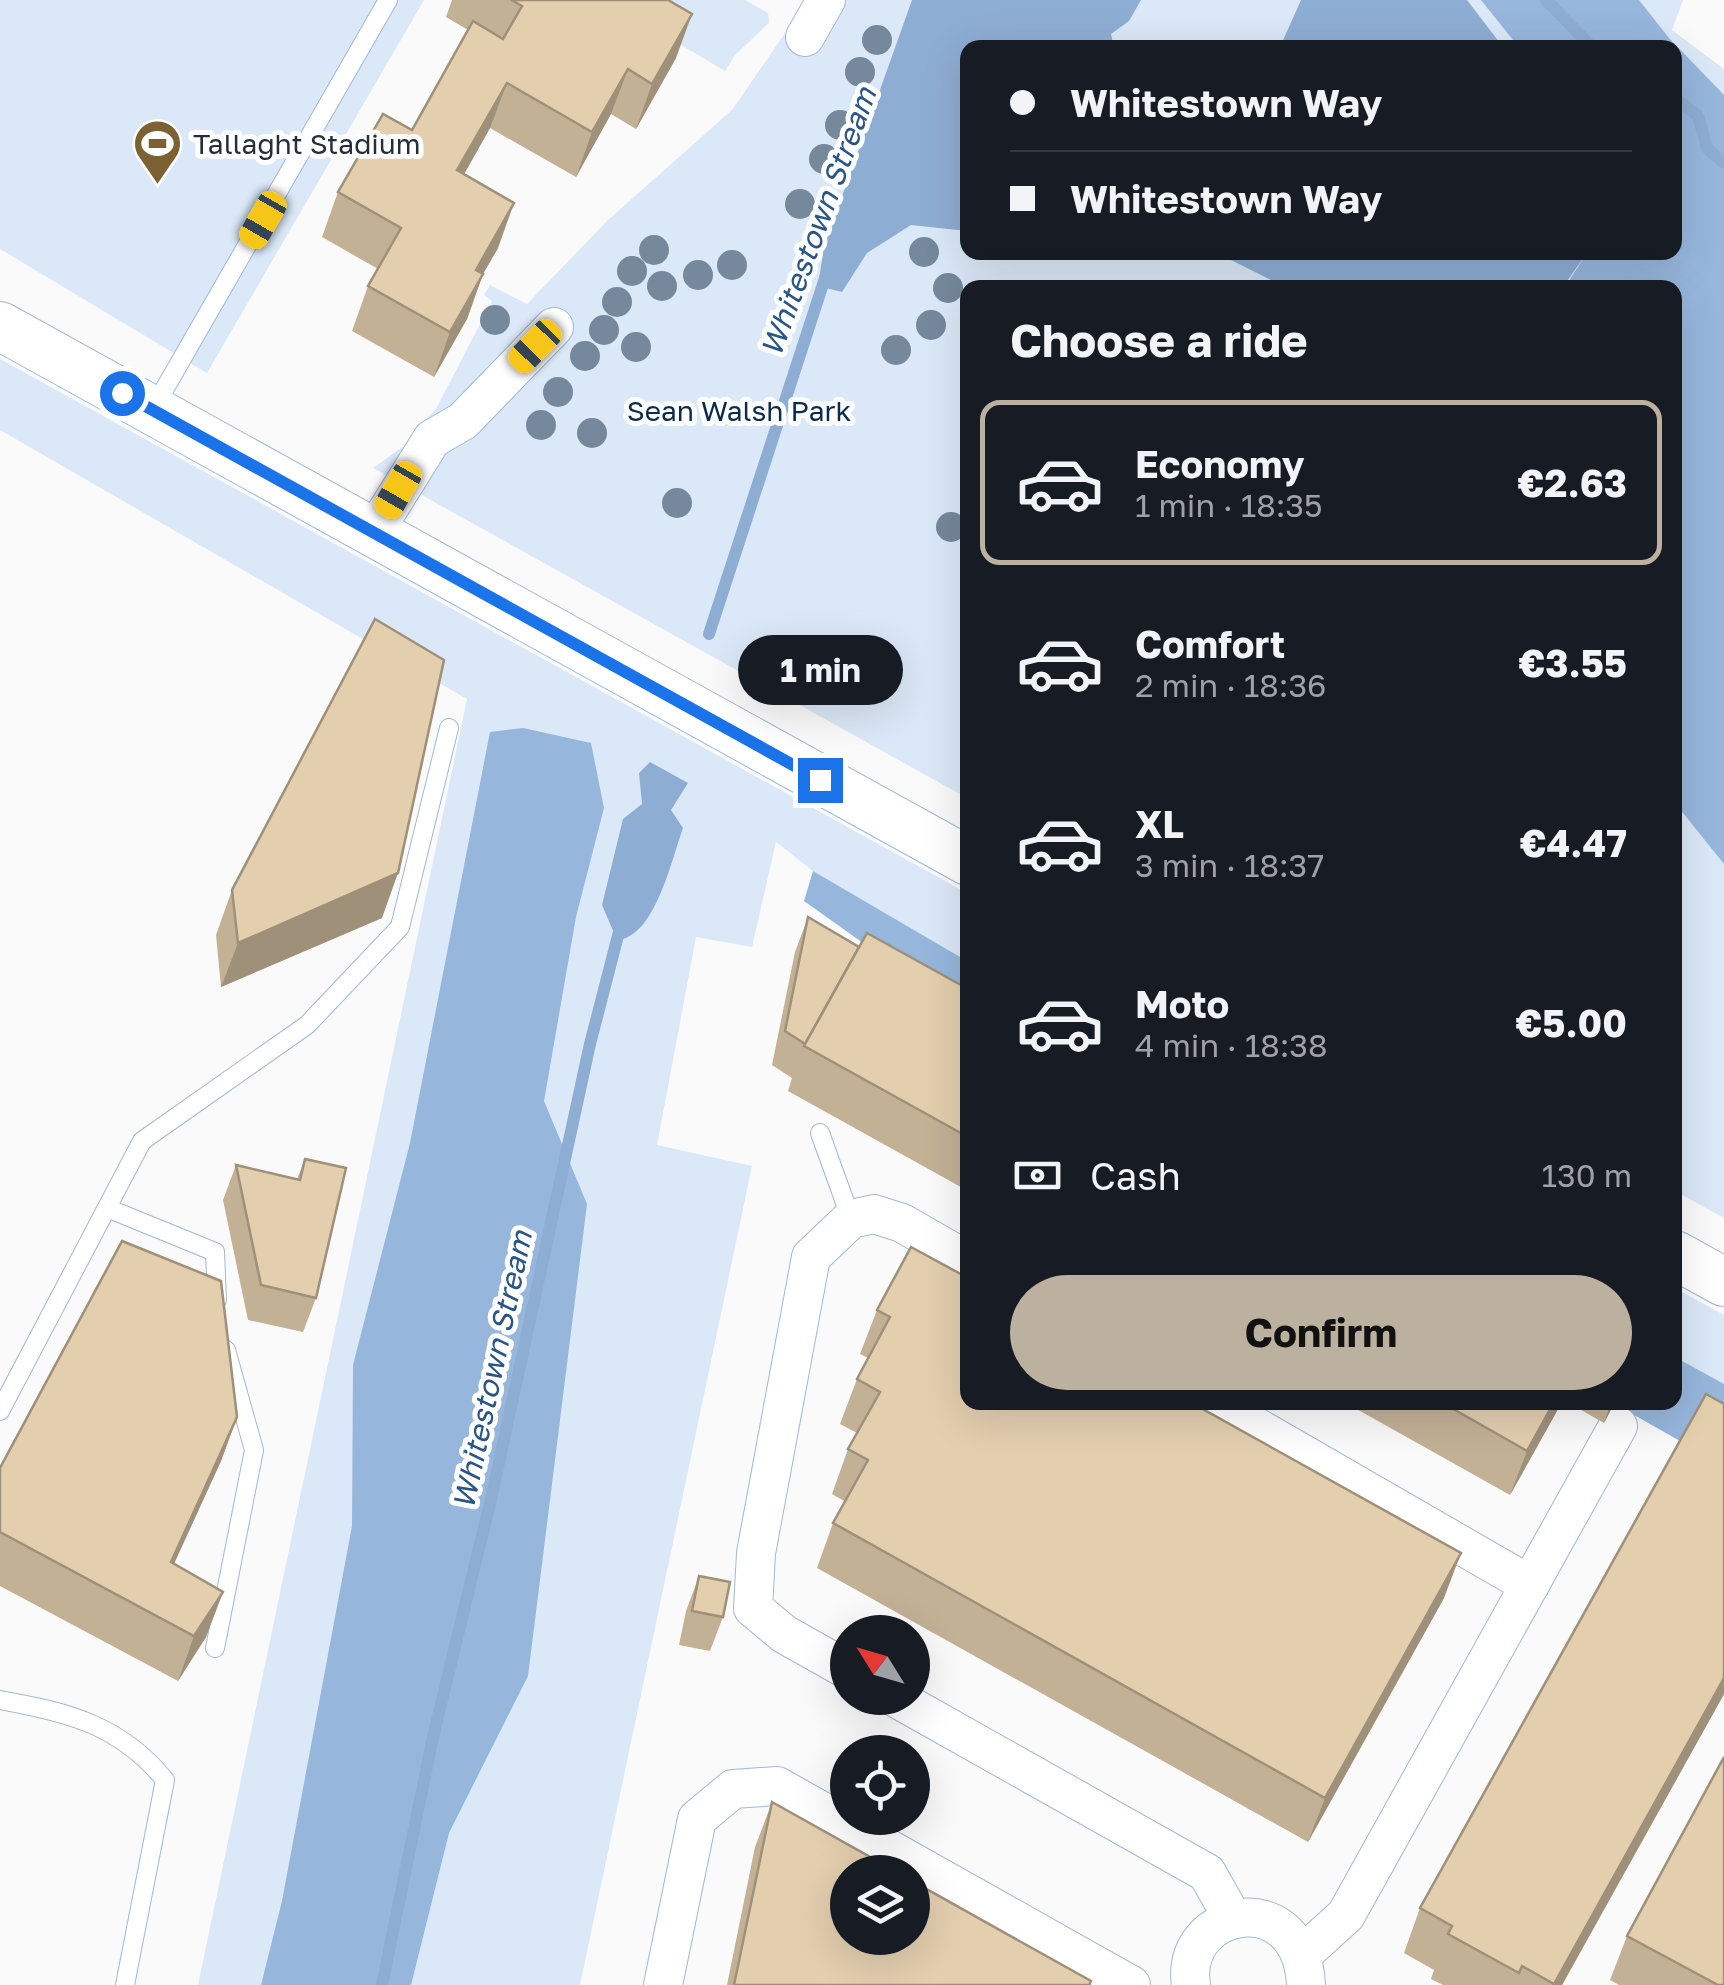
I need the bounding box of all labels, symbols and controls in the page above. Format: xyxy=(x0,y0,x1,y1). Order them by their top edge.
text: Whitestown Way xyxy=(1070,80,1382,125)
water label: Whitestown Stream xyxy=(753,81,884,361)
sports icon: Tallaght Stadium xyxy=(132,118,184,186)
place label: Tallaght Stadium xyxy=(193,127,421,160)
text: Whitestown Way xyxy=(1070,176,1382,221)
car xyxy=(235,187,291,253)
text: Choose a ride xyxy=(1010,313,1308,367)
car xyxy=(503,314,567,378)
route start xyxy=(100,371,145,416)
park label: Sean Walsh Park xyxy=(627,394,851,427)
icon: car xyxy=(1015,438,1105,528)
text: Economy xyxy=(1135,441,1304,486)
car xyxy=(370,457,426,523)
text: €2.63 xyxy=(1518,460,1627,505)
text: 1 min · 18:35 xyxy=(1135,486,1323,524)
icon: car xyxy=(1015,618,1105,708)
text: Comfort xyxy=(1135,621,1285,666)
callout: 1 min xyxy=(738,635,902,705)
text: €3.55 xyxy=(1519,640,1627,685)
text: 1 min xyxy=(780,651,861,689)
text: 2 min · 18:36 xyxy=(1135,666,1326,704)
route end xyxy=(798,758,843,803)
icon: car xyxy=(1015,798,1105,888)
text: XL xyxy=(1135,801,1184,846)
text: €4.47 xyxy=(1520,820,1627,865)
text: 3 min · 18:37 xyxy=(1135,846,1324,884)
icon: car xyxy=(1015,978,1105,1068)
text: Moto xyxy=(1135,981,1229,1026)
text: €5.00 xyxy=(1515,1000,1627,1045)
text: 4 min · 18:38 xyxy=(1135,1026,1328,1064)
icon: cash xyxy=(1010,1148,1065,1203)
text: Cash xyxy=(1090,1153,1181,1198)
text: 130 m xyxy=(1542,1156,1632,1194)
water label: Whitestown Stream xyxy=(445,1226,539,1512)
button: Confirm xyxy=(1010,1275,1632,1390)
north arrow xyxy=(830,1615,930,1715)
map controls xyxy=(830,1615,930,1955)
button: locate xyxy=(830,1735,930,1835)
button: layers xyxy=(830,1855,930,1955)

